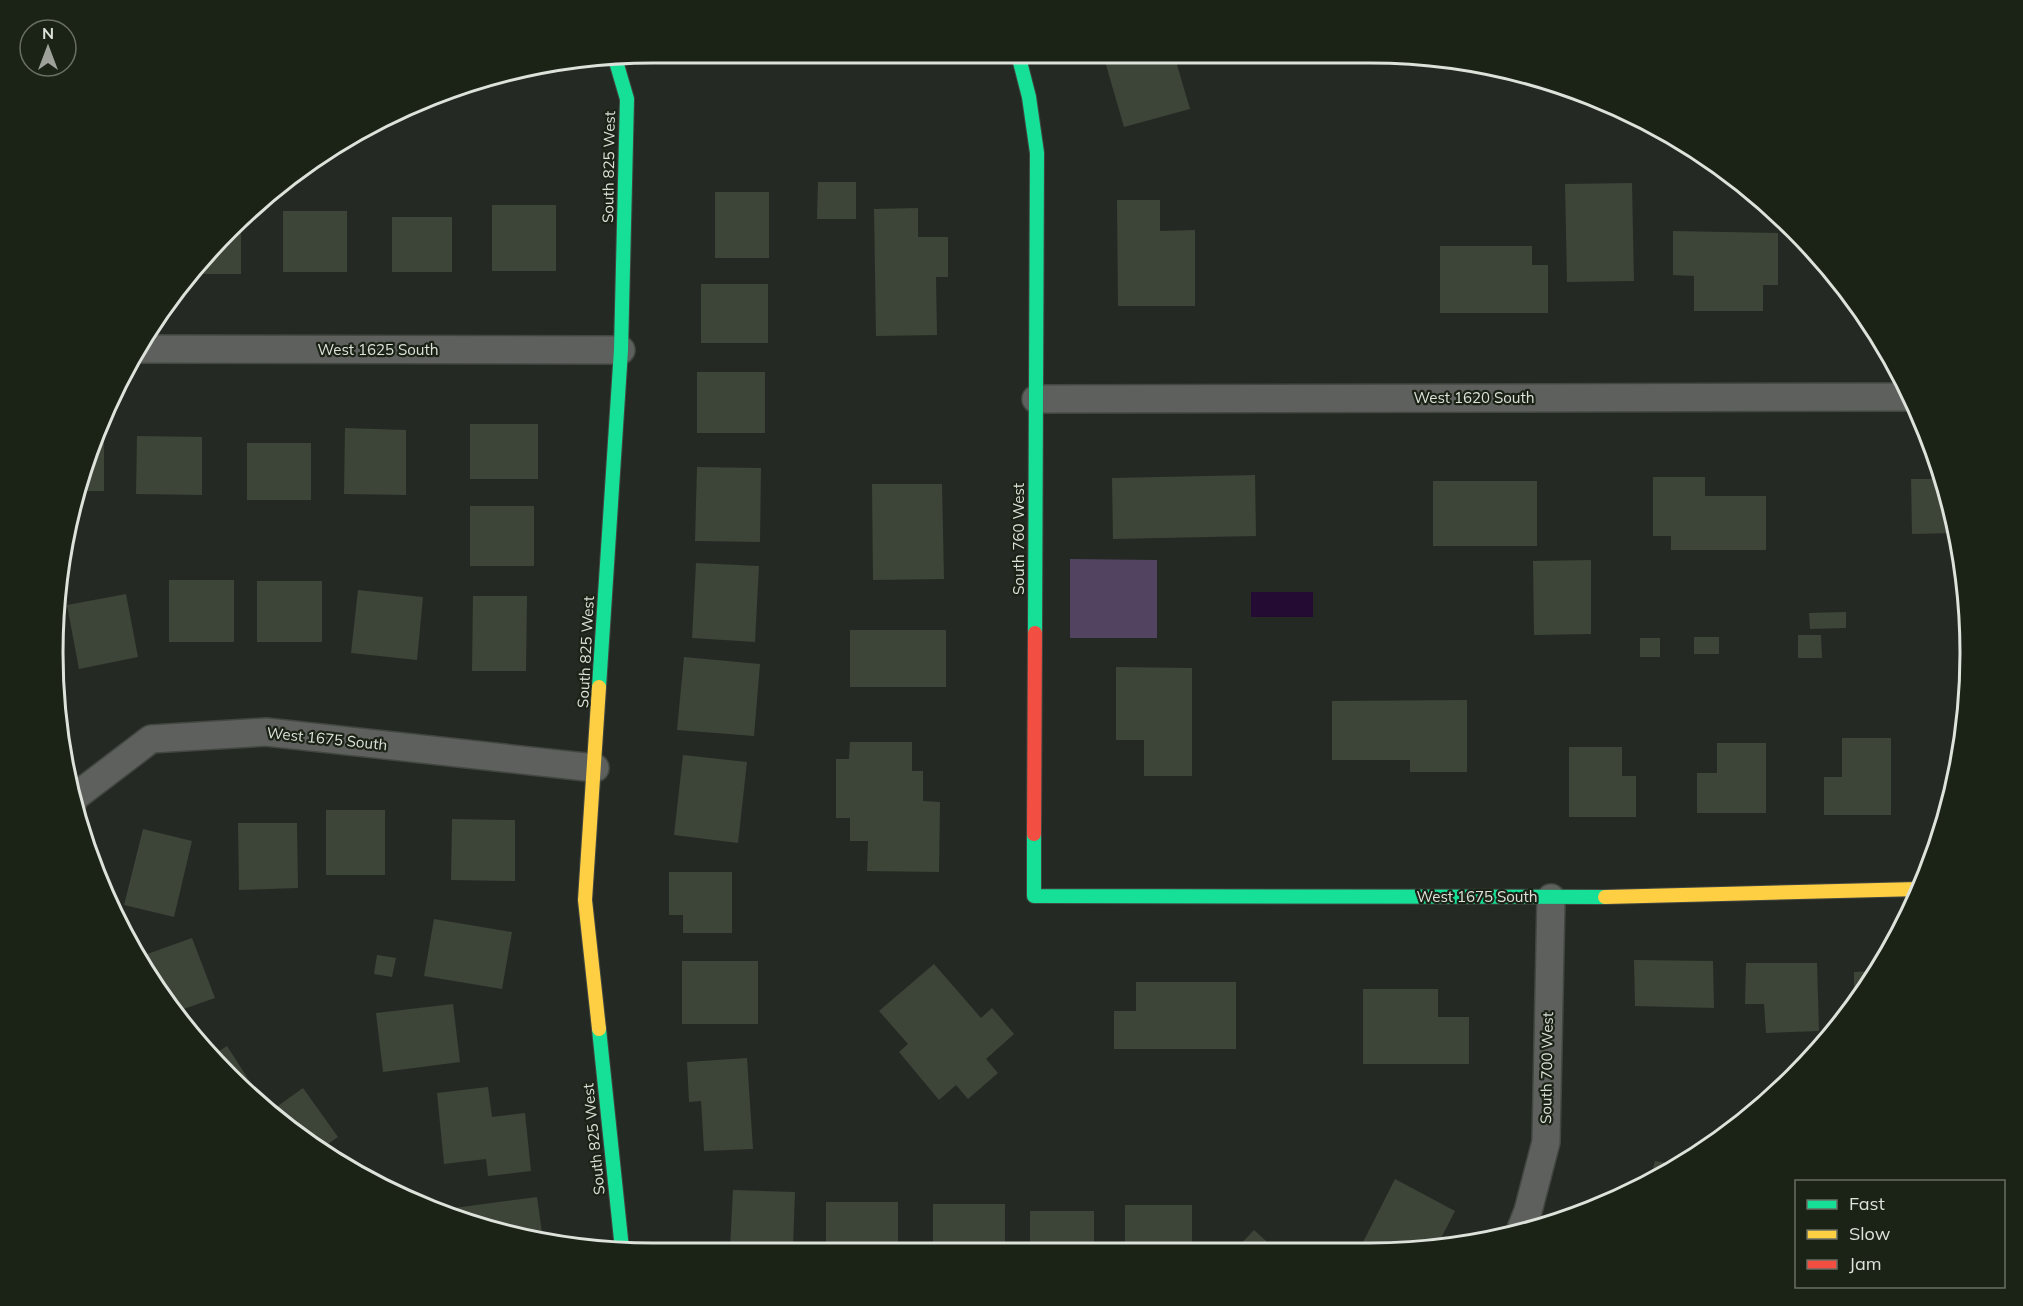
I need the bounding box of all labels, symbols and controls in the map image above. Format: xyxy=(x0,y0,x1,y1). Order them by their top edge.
north arrow xyxy=(18,18,78,78)
text: N xyxy=(42,23,54,43)
street label: South 825 West xyxy=(598,111,619,223)
street label: West 1625 South xyxy=(317,340,439,359)
street label: West 1620 South xyxy=(1413,388,1535,407)
street label: South 760 West xyxy=(1009,483,1028,595)
street label: South 825 West xyxy=(573,596,598,708)
street label: West 1675 South xyxy=(266,723,388,754)
street label: West 1675 South xyxy=(1416,887,1538,906)
street label: South 700 West xyxy=(1536,1012,1557,1124)
street label: South 825 West xyxy=(578,1082,609,1196)
legend xyxy=(1795,1180,2005,1288)
text: Fast xyxy=(1849,1192,1885,1215)
text: Slow xyxy=(1849,1222,1891,1245)
text: Jam xyxy=(1849,1252,1882,1275)

